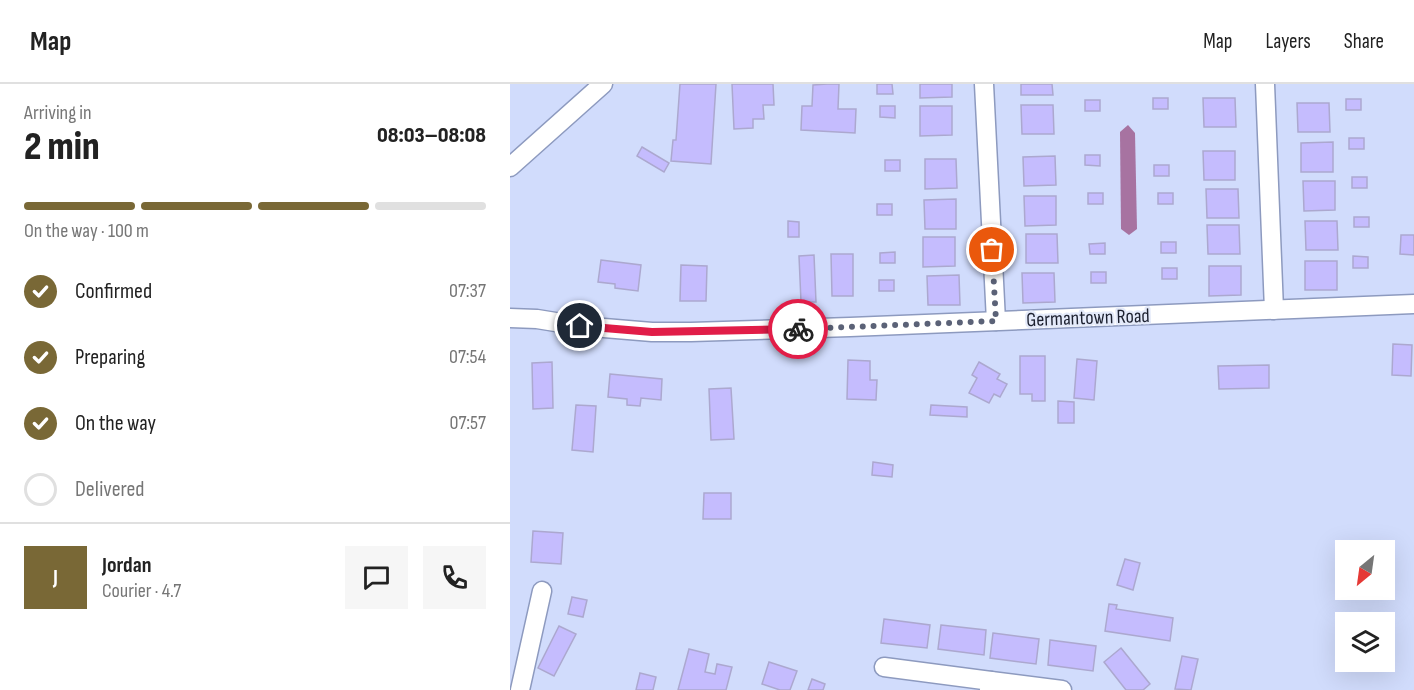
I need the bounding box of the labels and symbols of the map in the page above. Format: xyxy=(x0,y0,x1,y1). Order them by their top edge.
pin xyxy=(966,224,1017,275)
courier xyxy=(768,299,828,359)
pin xyxy=(554,300,605,351)
street label: Germantown Road xyxy=(1026,304,1150,332)
north arrow xyxy=(1335,540,1395,600)

